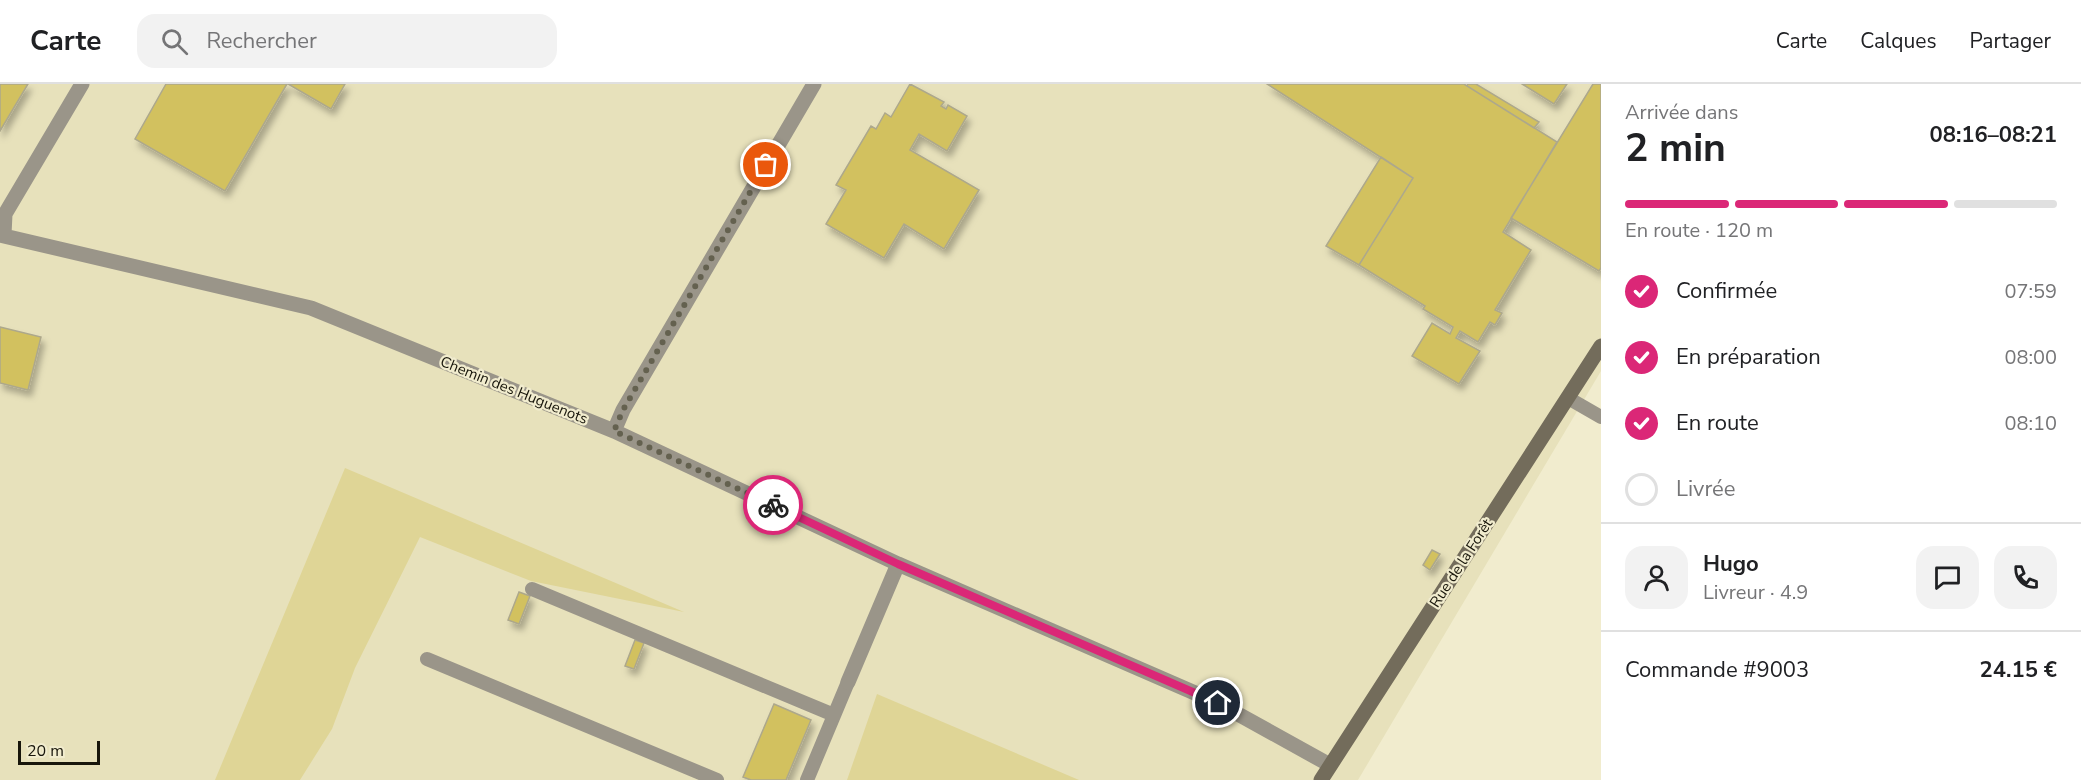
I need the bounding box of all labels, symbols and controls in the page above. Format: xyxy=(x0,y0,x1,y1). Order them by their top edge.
search box xyxy=(137,14,557,68)
text: Carte xyxy=(30,22,101,60)
icon: search xyxy=(158,25,191,58)
text: Rechercher xyxy=(206,26,317,56)
text: Carte xyxy=(1776,27,1827,55)
text: Calques xyxy=(1860,27,1937,55)
text: Partager xyxy=(1970,27,2051,55)
text: Arrivée dans xyxy=(1625,99,1738,126)
text: 08:16–08:21 xyxy=(1929,120,2057,150)
text: 2 min xyxy=(1625,122,1726,175)
pin xyxy=(740,139,791,190)
icon: bag xyxy=(749,148,782,181)
text: En route · 120 m xyxy=(1625,217,1773,244)
icon: check xyxy=(1625,275,1658,308)
text: Confirmée xyxy=(1676,276,1777,306)
text: 07:59 xyxy=(2004,278,2057,305)
icon: check xyxy=(1625,341,1658,374)
text: En préparation xyxy=(1676,342,1821,372)
text: 08:00 xyxy=(2004,344,2057,371)
street label: Chemin des Huguenots xyxy=(437,351,591,429)
icon: check xyxy=(1625,407,1658,440)
text: En route xyxy=(1676,408,1759,438)
text: 08:10 xyxy=(2004,410,2057,437)
text: Livrée xyxy=(1676,474,1736,504)
courier xyxy=(743,475,803,535)
icon: bike xyxy=(757,489,790,522)
street label: Rue de la Forêt xyxy=(1425,514,1498,611)
button: person xyxy=(1625,546,1688,609)
button: chat xyxy=(1916,546,1979,609)
button: phone xyxy=(1994,546,2057,609)
text: Hugo xyxy=(1703,549,1759,579)
text: Livreur · 4.9 xyxy=(1703,579,1808,606)
text: Commande #9003 xyxy=(1625,655,1809,685)
text: 24.15 € xyxy=(1980,655,2057,685)
pin xyxy=(1192,677,1243,728)
icon: home xyxy=(1201,686,1234,719)
scale bar xyxy=(18,738,100,766)
text: 20 m xyxy=(27,740,64,762)

